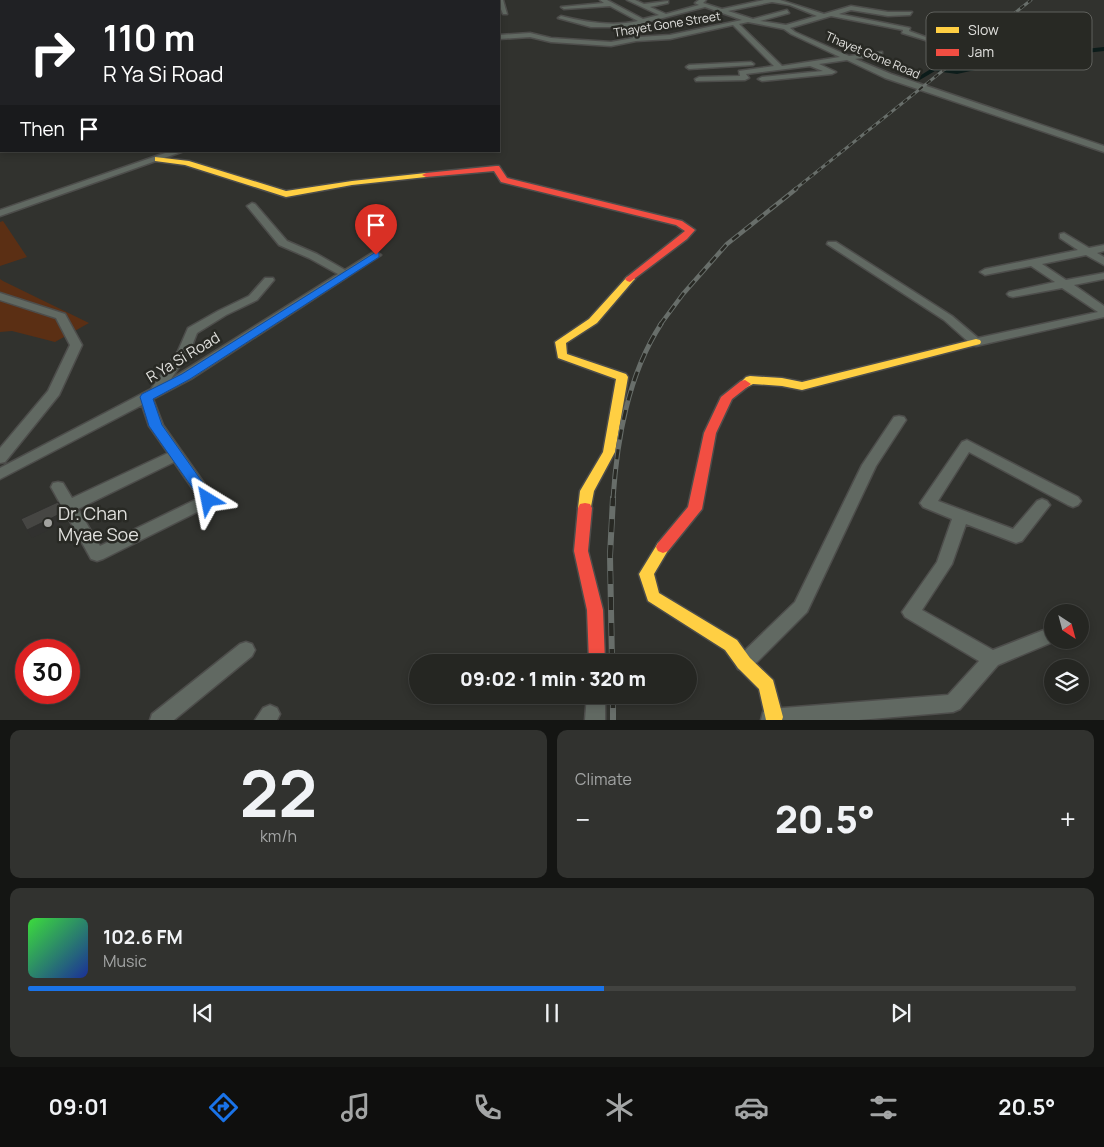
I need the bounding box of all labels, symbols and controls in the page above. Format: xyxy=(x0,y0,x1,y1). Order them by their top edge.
street label: Thayet Gone Street xyxy=(612,7,722,41)
legend xyxy=(926,12,1092,70)
text: 110 m xyxy=(103,14,195,62)
icon: right xyxy=(20,20,85,85)
text: Slow xyxy=(968,20,999,39)
street label: Thayet Gone Road xyxy=(823,27,923,83)
text: Jam xyxy=(968,42,994,61)
text: R Ya Si Road xyxy=(103,59,224,89)
icon: arrive xyxy=(75,115,103,143)
text: Then xyxy=(20,116,65,142)
pin xyxy=(355,204,397,255)
icon: arrive xyxy=(362,211,390,239)
street label: R Ya Si Road xyxy=(142,327,224,387)
position arrow xyxy=(181,473,233,525)
place label: Dr. Chan Myae Soe xyxy=(58,501,139,546)
marker: Dr. Chan Myae Soe xyxy=(42,517,54,529)
north arrow xyxy=(1044,604,1089,649)
map controls xyxy=(1044,604,1089,704)
speed limit sign: 30 xyxy=(15,639,80,704)
button: layers xyxy=(1044,659,1089,704)
text: 09:02 · 1 min · 320 m xyxy=(460,666,646,692)
text: 22 xyxy=(240,748,317,837)
text: Climate xyxy=(575,768,632,790)
text: 20.5° xyxy=(775,792,875,844)
text: − xyxy=(575,800,590,838)
text: + xyxy=(1060,800,1076,838)
text: km/h xyxy=(260,825,297,847)
text: 102.6 FM xyxy=(103,924,183,950)
text: Music xyxy=(103,950,147,972)
icon: previous xyxy=(189,999,217,1027)
icon: pause xyxy=(538,999,566,1027)
icon: next xyxy=(887,999,915,1027)
icon: directions xyxy=(206,1090,241,1125)
icon: music xyxy=(338,1090,373,1125)
icon: phone xyxy=(470,1090,505,1125)
icon: climate xyxy=(602,1090,637,1125)
icon: car xyxy=(734,1090,769,1125)
icon: filters xyxy=(866,1090,901,1125)
text: 09:01 xyxy=(49,1092,108,1122)
text: 20.5° xyxy=(998,1092,1055,1122)

